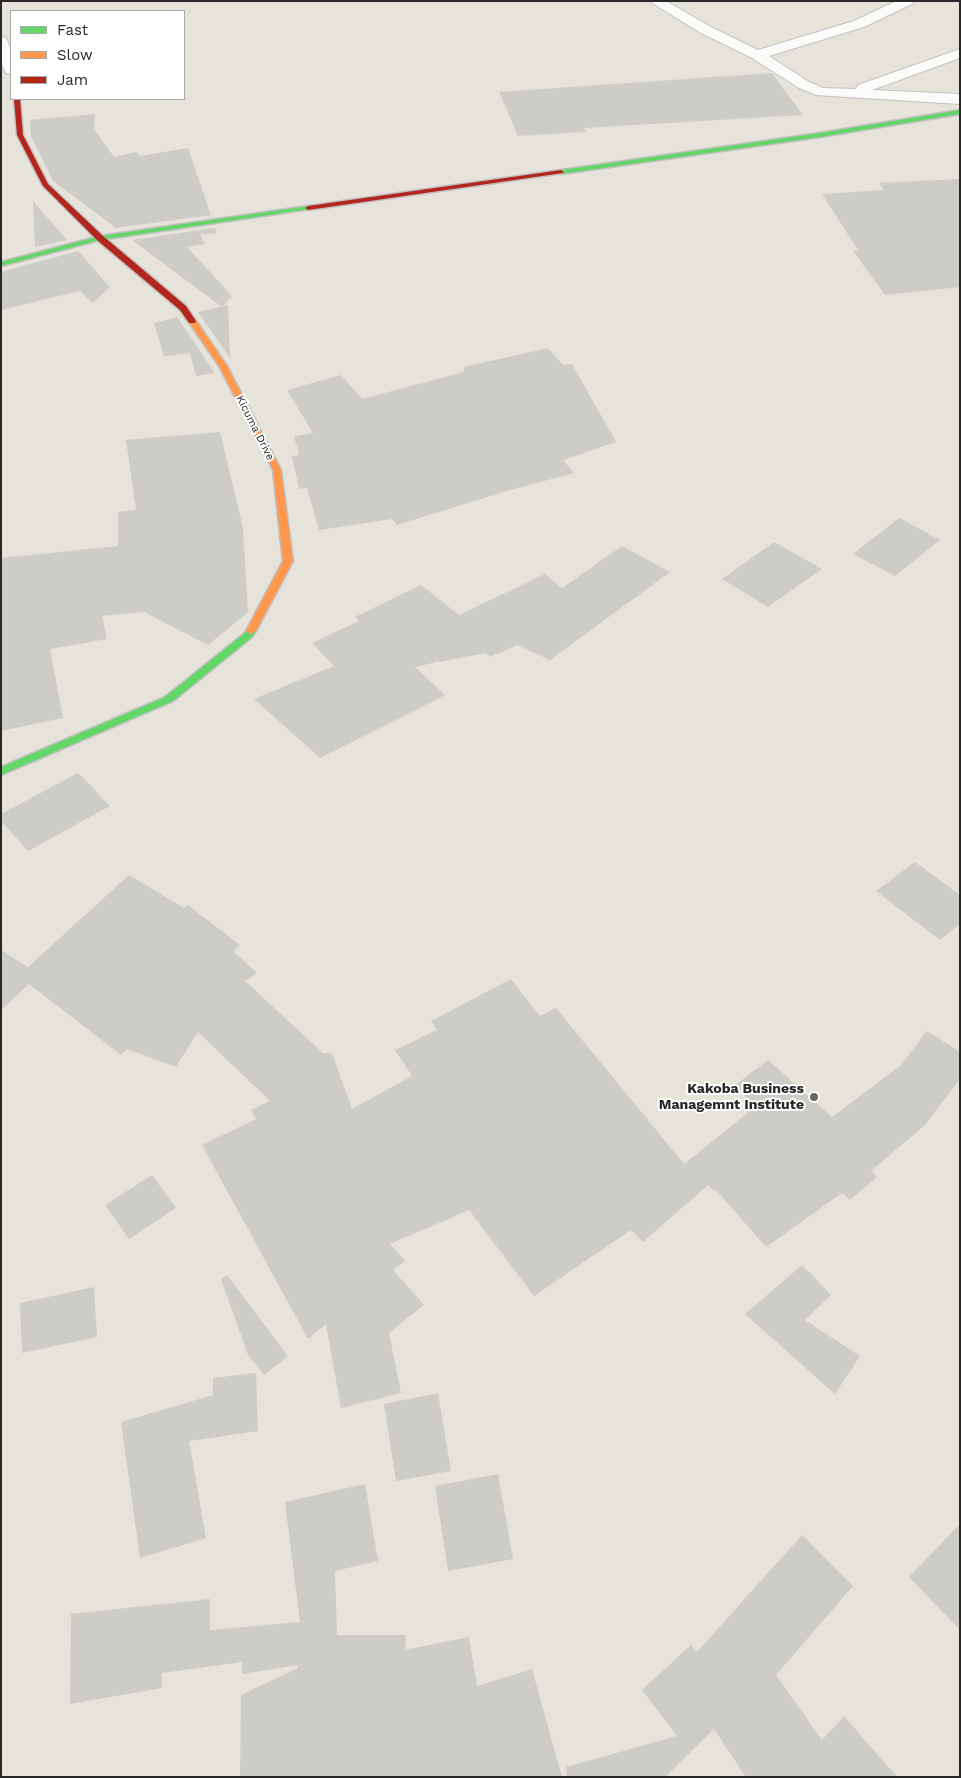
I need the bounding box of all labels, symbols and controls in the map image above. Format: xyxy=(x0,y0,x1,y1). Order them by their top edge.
legend xyxy=(10,10,185,100)
text: Fast xyxy=(57,21,88,39)
text: Slow xyxy=(57,46,93,64)
text: Jam xyxy=(57,71,88,89)
street label: Kicuma Drive xyxy=(233,393,277,463)
place label: Kakoba Business Managemnt Institute xyxy=(659,1081,804,1114)
marker: Kakoba Business Managemnt Institute xyxy=(808,1091,820,1103)

